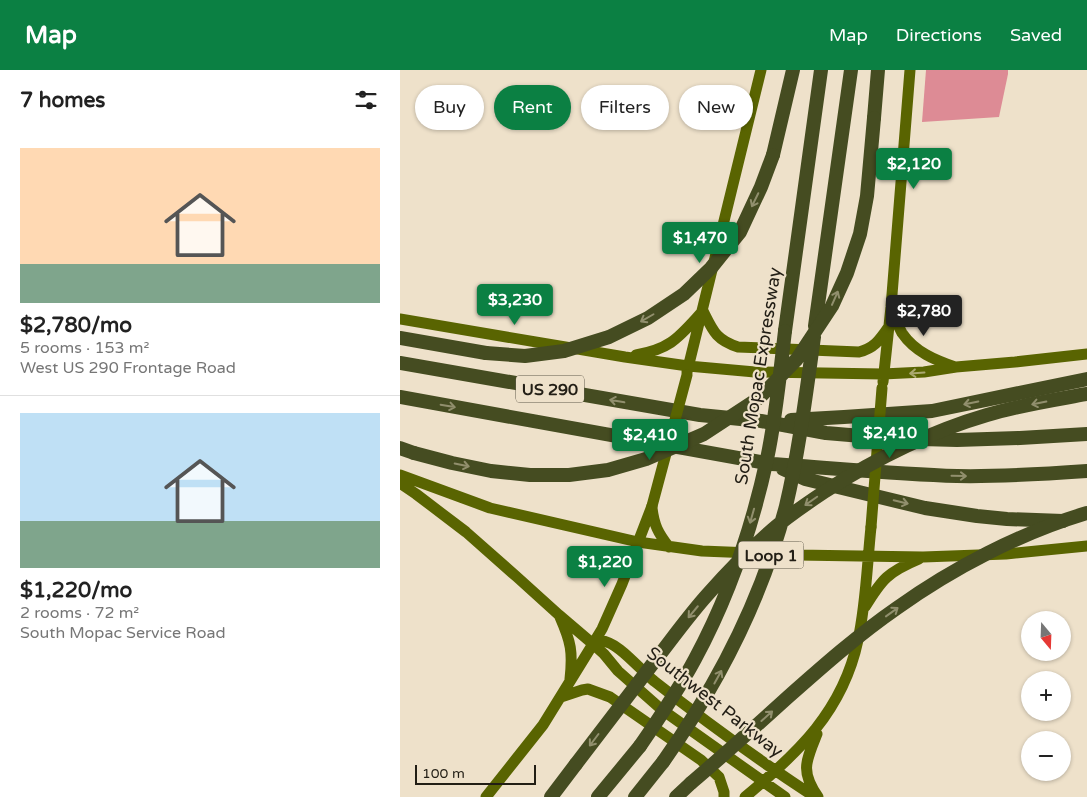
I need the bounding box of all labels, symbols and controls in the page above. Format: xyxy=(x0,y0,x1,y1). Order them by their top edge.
text: Map xyxy=(25,21,77,50)
text: Map xyxy=(829,24,868,46)
text: Directions xyxy=(896,24,982,46)
text: Saved xyxy=(1010,24,1062,46)
chip: Buy xyxy=(415,85,484,130)
chip: Rent xyxy=(494,85,571,130)
chip: Filters xyxy=(581,85,669,130)
chip: New xyxy=(679,85,753,130)
icon: filters xyxy=(352,86,380,114)
text: 7 homes xyxy=(20,88,105,113)
pin: $2,120 xyxy=(873,148,955,190)
text: $2,120 xyxy=(887,154,941,174)
icon: home xyxy=(155,180,245,270)
one-way arrow xyxy=(750,193,760,208)
pin: $1,470 xyxy=(659,222,741,264)
text: $1,470 xyxy=(673,228,727,248)
street label: South Mopac Expressway xyxy=(730,265,786,486)
pin: $3,230 xyxy=(474,284,556,326)
text: $3,230 xyxy=(488,290,542,310)
one-way arrow xyxy=(831,291,841,306)
pin: $2,780 xyxy=(883,294,965,337)
text: $2,780 xyxy=(897,301,951,321)
text: $2,780/mo xyxy=(20,313,132,338)
one-way arrow xyxy=(640,314,655,323)
text: 5 rooms · 153 m² xyxy=(20,338,149,358)
text: West US 290 Frontage Road xyxy=(20,358,236,378)
one-way arrow xyxy=(909,368,925,377)
road number: US 290 xyxy=(516,376,584,402)
one-way arrow xyxy=(610,395,626,405)
one-way arrow xyxy=(963,398,979,408)
one-way arrow xyxy=(1032,399,1048,408)
one-way arrow xyxy=(440,401,456,411)
pin: $2,410 xyxy=(849,416,931,459)
pin: $2,410 xyxy=(609,418,691,461)
text: $2,410 xyxy=(863,423,917,443)
text: $2,410 xyxy=(623,425,677,445)
icon: home xyxy=(155,446,245,536)
one-way arrow xyxy=(453,460,469,470)
one-way arrow xyxy=(951,471,967,480)
one-way arrow xyxy=(804,496,818,506)
one-way arrow xyxy=(893,498,909,507)
one-way arrow xyxy=(747,508,757,524)
road number: Loop 1 xyxy=(738,542,804,568)
pin: $1,220 xyxy=(564,546,646,588)
text: $1,220 xyxy=(578,552,632,572)
text: $1,220/mo xyxy=(20,578,132,603)
text: 2 rooms · 72 m² xyxy=(20,603,139,623)
one-way arrow xyxy=(688,605,699,618)
one-way arrow xyxy=(884,607,898,617)
north arrow xyxy=(1021,611,1071,661)
map controls xyxy=(1021,611,1071,781)
text: South Mopac Service Road xyxy=(20,623,225,643)
street label: Southwest Parkway xyxy=(642,642,788,762)
one-way arrow xyxy=(713,670,723,684)
button: + xyxy=(1021,671,1071,721)
one-way arrow xyxy=(761,710,774,722)
button: − xyxy=(1021,731,1071,781)
one-way arrow xyxy=(589,733,599,747)
scale bar xyxy=(415,762,536,785)
text: 100 m xyxy=(422,765,465,782)

